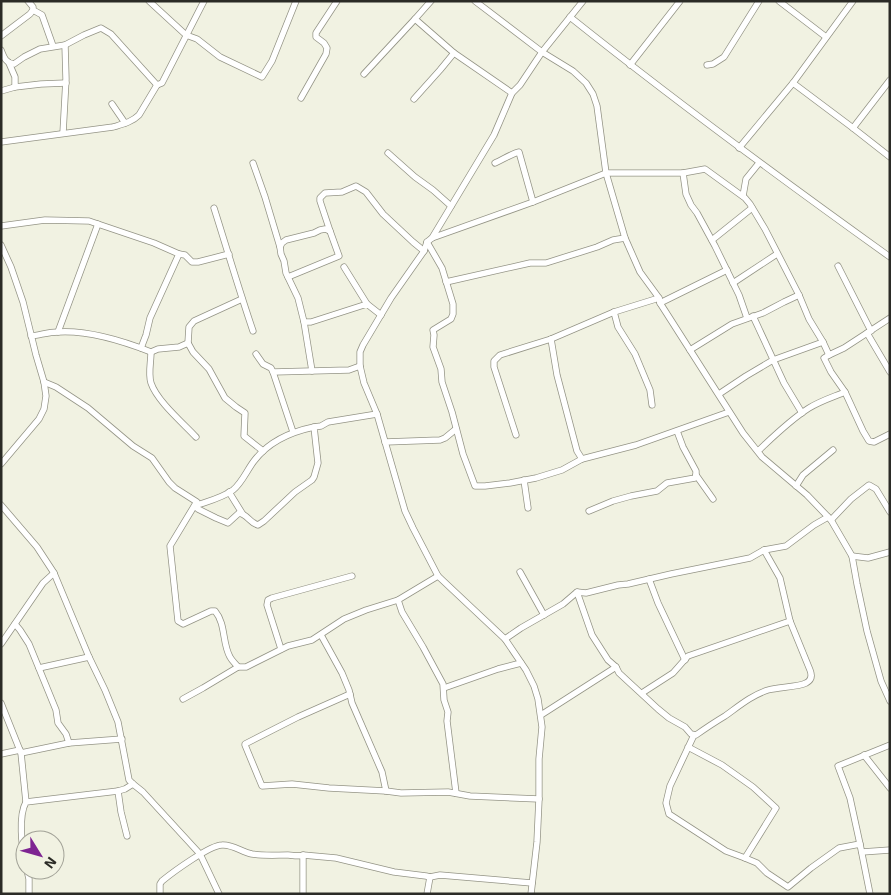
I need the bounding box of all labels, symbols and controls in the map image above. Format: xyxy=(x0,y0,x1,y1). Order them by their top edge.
north arrow xyxy=(15,830,65,880)
text: N xyxy=(41,854,61,872)

